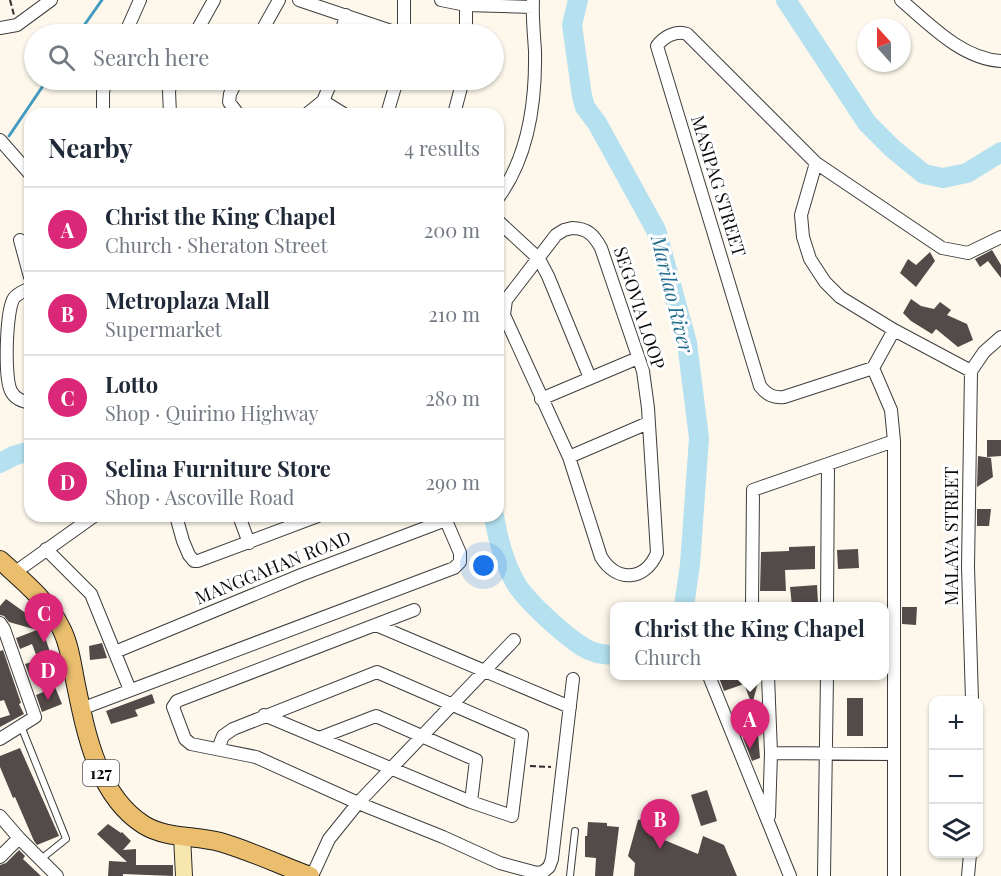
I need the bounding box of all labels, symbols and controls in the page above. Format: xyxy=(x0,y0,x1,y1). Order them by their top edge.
north arrow xyxy=(857,18,911,72)
search box xyxy=(24,24,504,90)
icon: search xyxy=(45,41,78,74)
text: Search here xyxy=(93,42,209,72)
street label: MASIPAG STREET xyxy=(686,112,752,259)
text: Nearby xyxy=(48,130,133,165)
text: 4 results xyxy=(404,134,480,161)
text: Christ the King Chapel xyxy=(105,201,336,231)
text: A xyxy=(61,216,74,243)
text: 200 m xyxy=(424,216,480,243)
text: Church · Sheraton Street xyxy=(105,231,328,258)
water label: Marilao River xyxy=(646,231,701,357)
street label: SEGOVIA LOOP xyxy=(609,243,671,372)
text: Metroplaza Mall xyxy=(105,285,270,315)
text: B xyxy=(61,300,74,327)
text: 210 m xyxy=(428,300,480,327)
text: Supermarket xyxy=(105,315,222,342)
text: Lotto xyxy=(105,369,158,399)
text: C xyxy=(60,384,75,411)
text: 280 m xyxy=(425,384,480,411)
text: Shop · Quirino Highway xyxy=(105,399,319,426)
text: Selina Furniture Store xyxy=(105,453,331,483)
street label: MALAYA STREET xyxy=(939,467,963,605)
text: D xyxy=(60,468,75,495)
text: 290 m xyxy=(426,468,480,495)
text: Shop · Ascoville Road xyxy=(105,483,294,510)
street label: MANGGAHAN ROAD xyxy=(191,525,354,609)
your location xyxy=(469,551,498,580)
pin: C xyxy=(24,594,63,643)
popup xyxy=(610,602,889,680)
text: Christ the King Chapel xyxy=(634,613,865,643)
text: Church xyxy=(634,643,701,670)
pin: D xyxy=(28,650,68,700)
map controls xyxy=(929,696,983,858)
button: + xyxy=(929,696,983,750)
pin: A xyxy=(730,700,770,749)
button: − xyxy=(929,750,983,804)
road number: 127 xyxy=(83,760,119,786)
pin: B xyxy=(640,800,680,849)
button: layers xyxy=(929,804,983,858)

